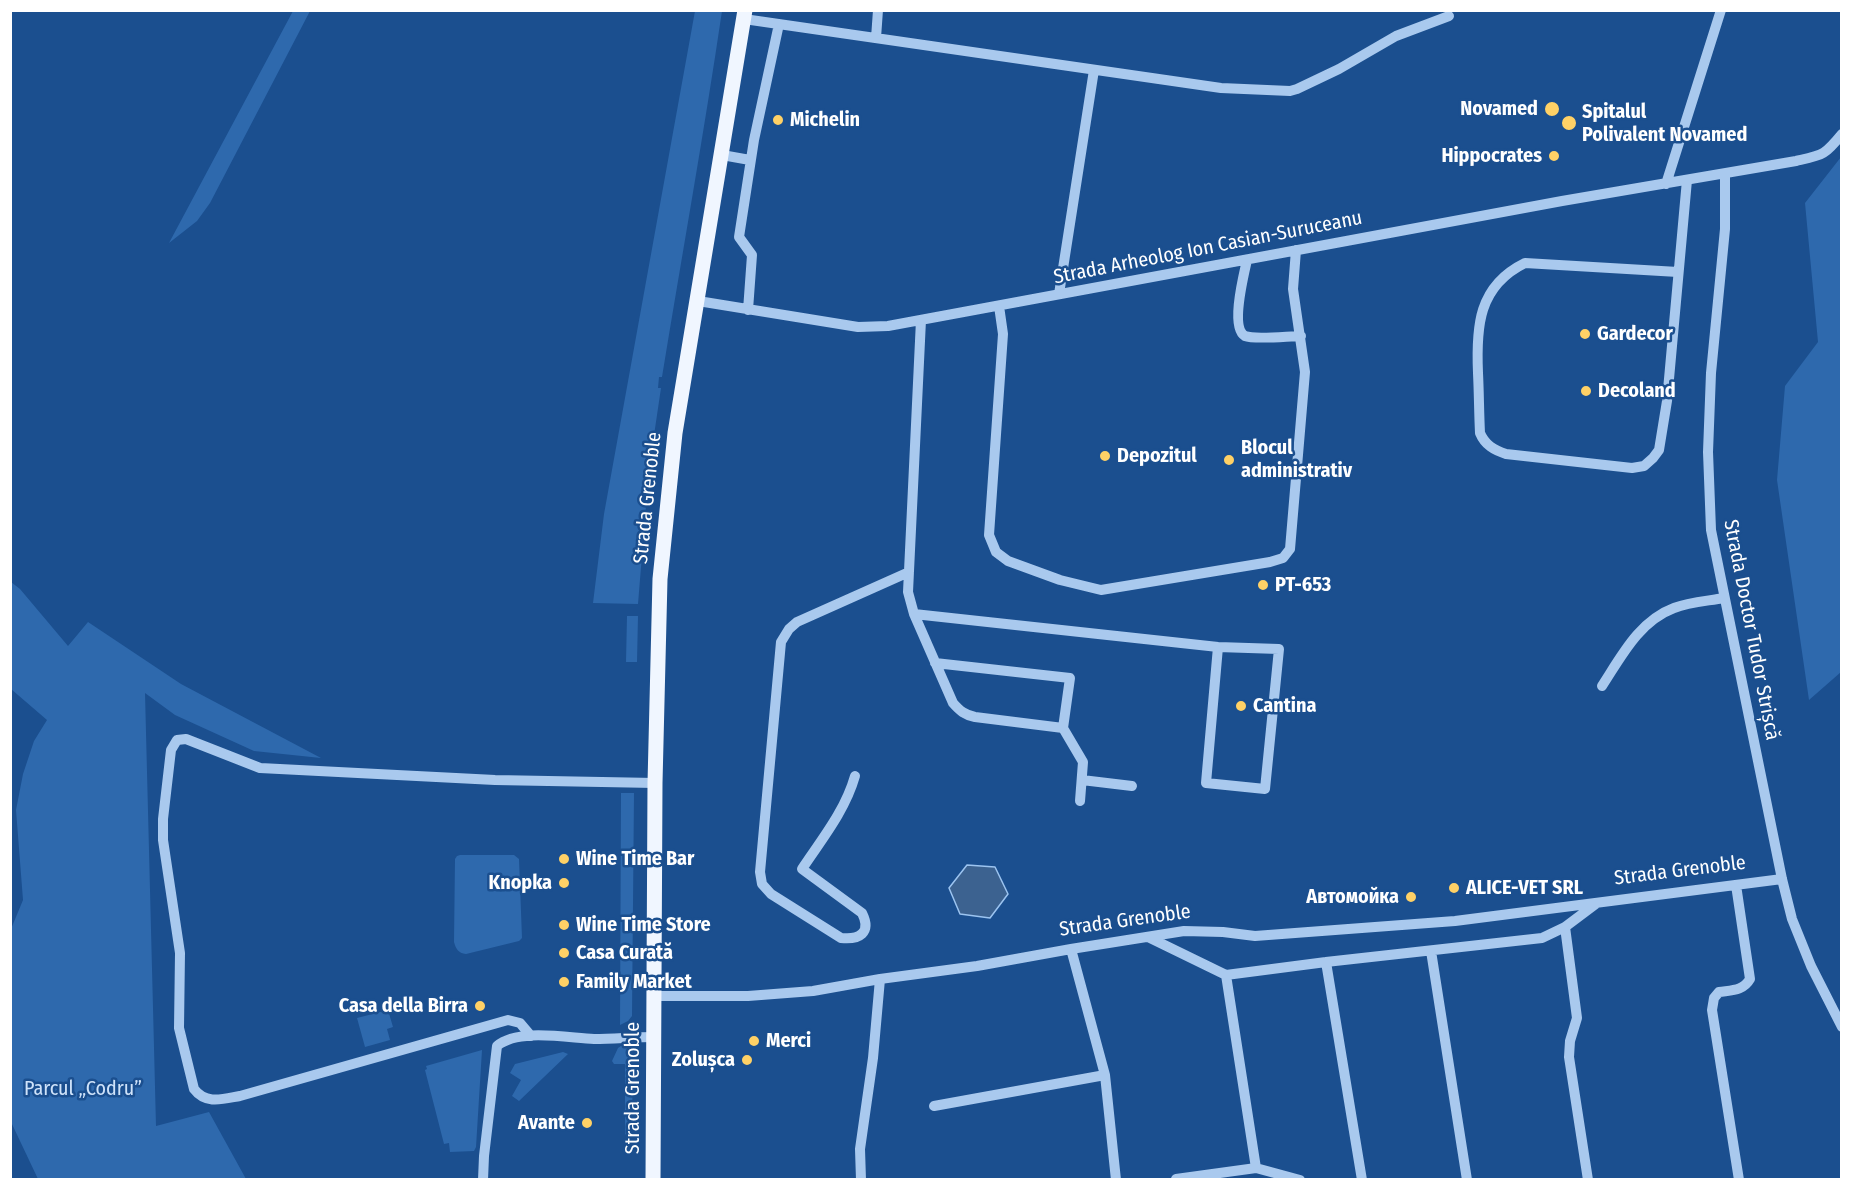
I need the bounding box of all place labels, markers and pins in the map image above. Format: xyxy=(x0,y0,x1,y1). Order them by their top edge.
place label: Novamed xyxy=(1460,97,1538,121)
marker: Novamed xyxy=(1543,100,1561,118)
place label: Spitalul Polivalent Novamed xyxy=(1582,100,1747,147)
place label: Michelin xyxy=(790,108,860,132)
marker: Michelin xyxy=(771,113,785,127)
marker: Spitalul Polivalent Novamed xyxy=(1560,114,1578,132)
place label: Hippocrates xyxy=(1441,144,1542,168)
marker: Hippocrates xyxy=(1547,149,1561,163)
place label: Gardecor xyxy=(1597,322,1673,346)
marker: Gardecor xyxy=(1578,327,1592,341)
place label: Decoland xyxy=(1598,379,1676,403)
marker: Decoland xyxy=(1579,384,1593,398)
place label: Blocul administrativ xyxy=(1241,436,1352,483)
place label: Depozitul xyxy=(1117,444,1197,468)
marker: Depozitul xyxy=(1098,449,1112,463)
marker: Blocul administrativ xyxy=(1222,453,1236,467)
place label: PT-653 xyxy=(1275,573,1331,597)
marker: PT-653 xyxy=(1256,578,1270,592)
place label: Cantina xyxy=(1253,694,1316,718)
marker: Cantina xyxy=(1234,699,1248,713)
place label: Wine Time Bar xyxy=(576,847,694,871)
marker: Wine Time Bar xyxy=(557,852,571,866)
place label: Knopka xyxy=(489,871,552,895)
marker: Knopka xyxy=(557,876,571,890)
place label: ALICE-VET SRL xyxy=(1466,876,1583,900)
marker: ALICE-VET SRL xyxy=(1447,881,1461,895)
place label: Автомойка xyxy=(1306,885,1399,909)
marker: Автомойка xyxy=(1404,890,1418,904)
place label: Wine Time Store xyxy=(576,913,711,937)
marker: Wine Time Store xyxy=(557,918,571,932)
place label: Casa Curată xyxy=(576,941,673,965)
marker: Casa Curată xyxy=(557,946,571,960)
place label: Family Market xyxy=(576,970,692,994)
marker: Family Market xyxy=(557,975,571,989)
place label: Casa della Birra xyxy=(339,994,468,1018)
marker: Casa della Birra xyxy=(473,999,487,1013)
place label: Merci xyxy=(766,1029,811,1053)
marker: Merci xyxy=(747,1034,761,1048)
place label: Zolușca xyxy=(672,1048,735,1072)
marker: Zolușca xyxy=(740,1053,754,1067)
place label: Avante xyxy=(518,1111,575,1135)
marker: Avante xyxy=(580,1116,594,1130)

